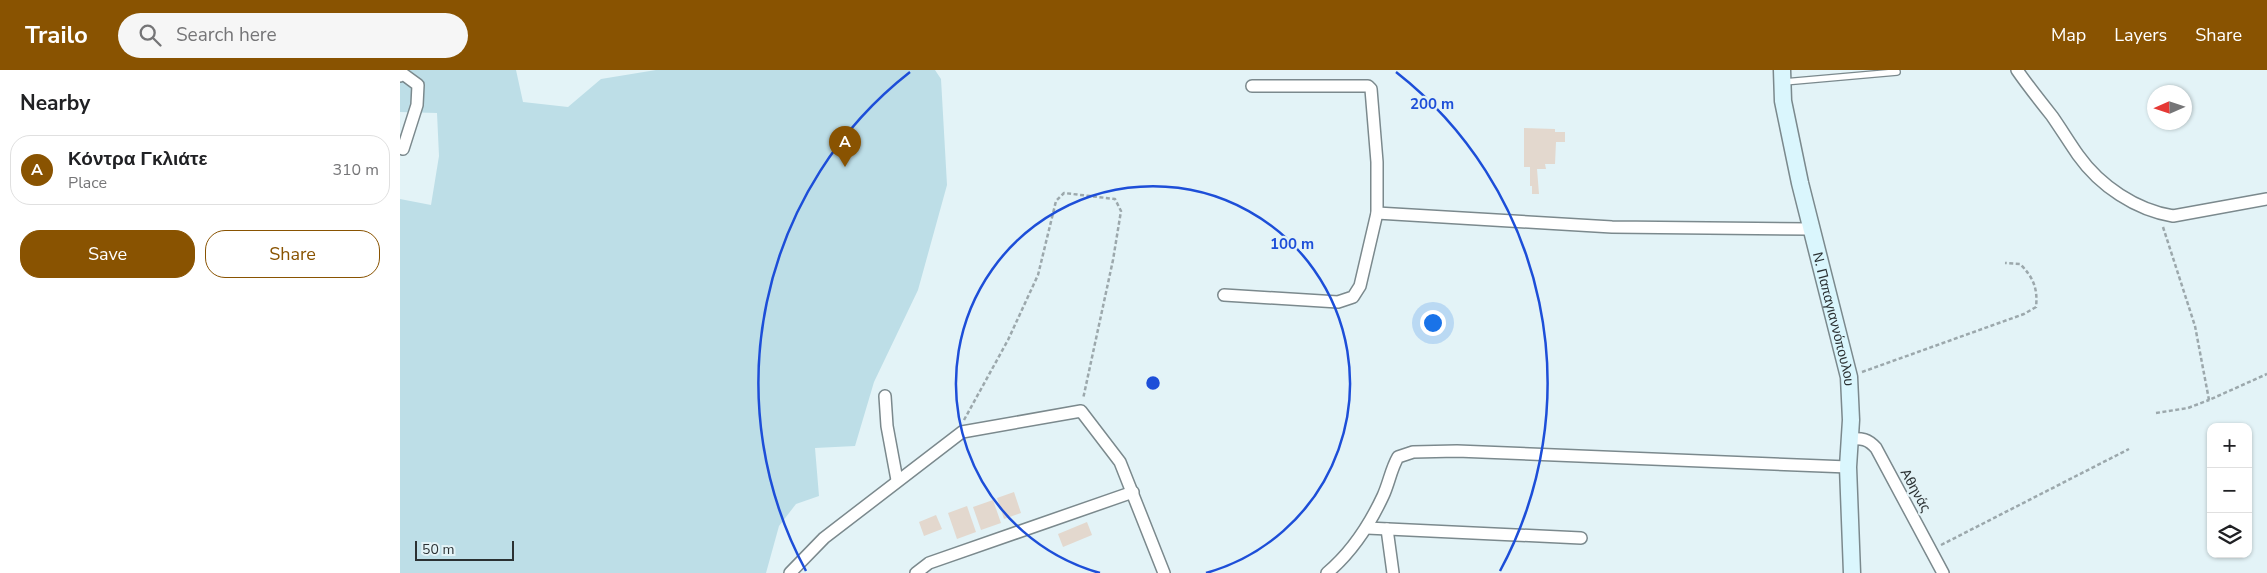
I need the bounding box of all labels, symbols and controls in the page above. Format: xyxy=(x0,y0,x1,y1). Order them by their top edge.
search box xyxy=(118,13,468,58)
text: Trailo xyxy=(25,19,88,51)
icon: search xyxy=(136,21,164,49)
text: Search here xyxy=(176,22,277,48)
text: Map xyxy=(2051,23,2086,47)
text: Layers xyxy=(2114,23,2167,47)
text: Share xyxy=(2195,23,2242,47)
north arrow xyxy=(2147,85,2192,130)
text: Nearby xyxy=(20,89,90,117)
text: 200 m xyxy=(1410,94,1454,114)
pin: A xyxy=(829,126,861,167)
text: Κόντρα Γκλιάτε xyxy=(68,146,208,172)
text: A xyxy=(31,159,43,181)
text: 310 m xyxy=(332,159,379,181)
text: Place xyxy=(68,172,107,194)
button: Save xyxy=(20,230,195,278)
button: Share xyxy=(205,230,380,278)
text: 100 m xyxy=(1270,234,1314,254)
street label: Ν. Παπαγιαννόπουλου xyxy=(1808,250,1858,386)
your location xyxy=(1420,310,1446,336)
centre of rings xyxy=(1144,374,1162,392)
map controls xyxy=(2207,423,2252,558)
button: + xyxy=(2207,423,2252,468)
street label: Αθηνάς xyxy=(1896,465,1935,516)
button: − xyxy=(2207,468,2252,513)
button: layers xyxy=(2207,513,2252,558)
scale bar xyxy=(415,538,514,561)
text: 50 m xyxy=(422,540,454,559)

